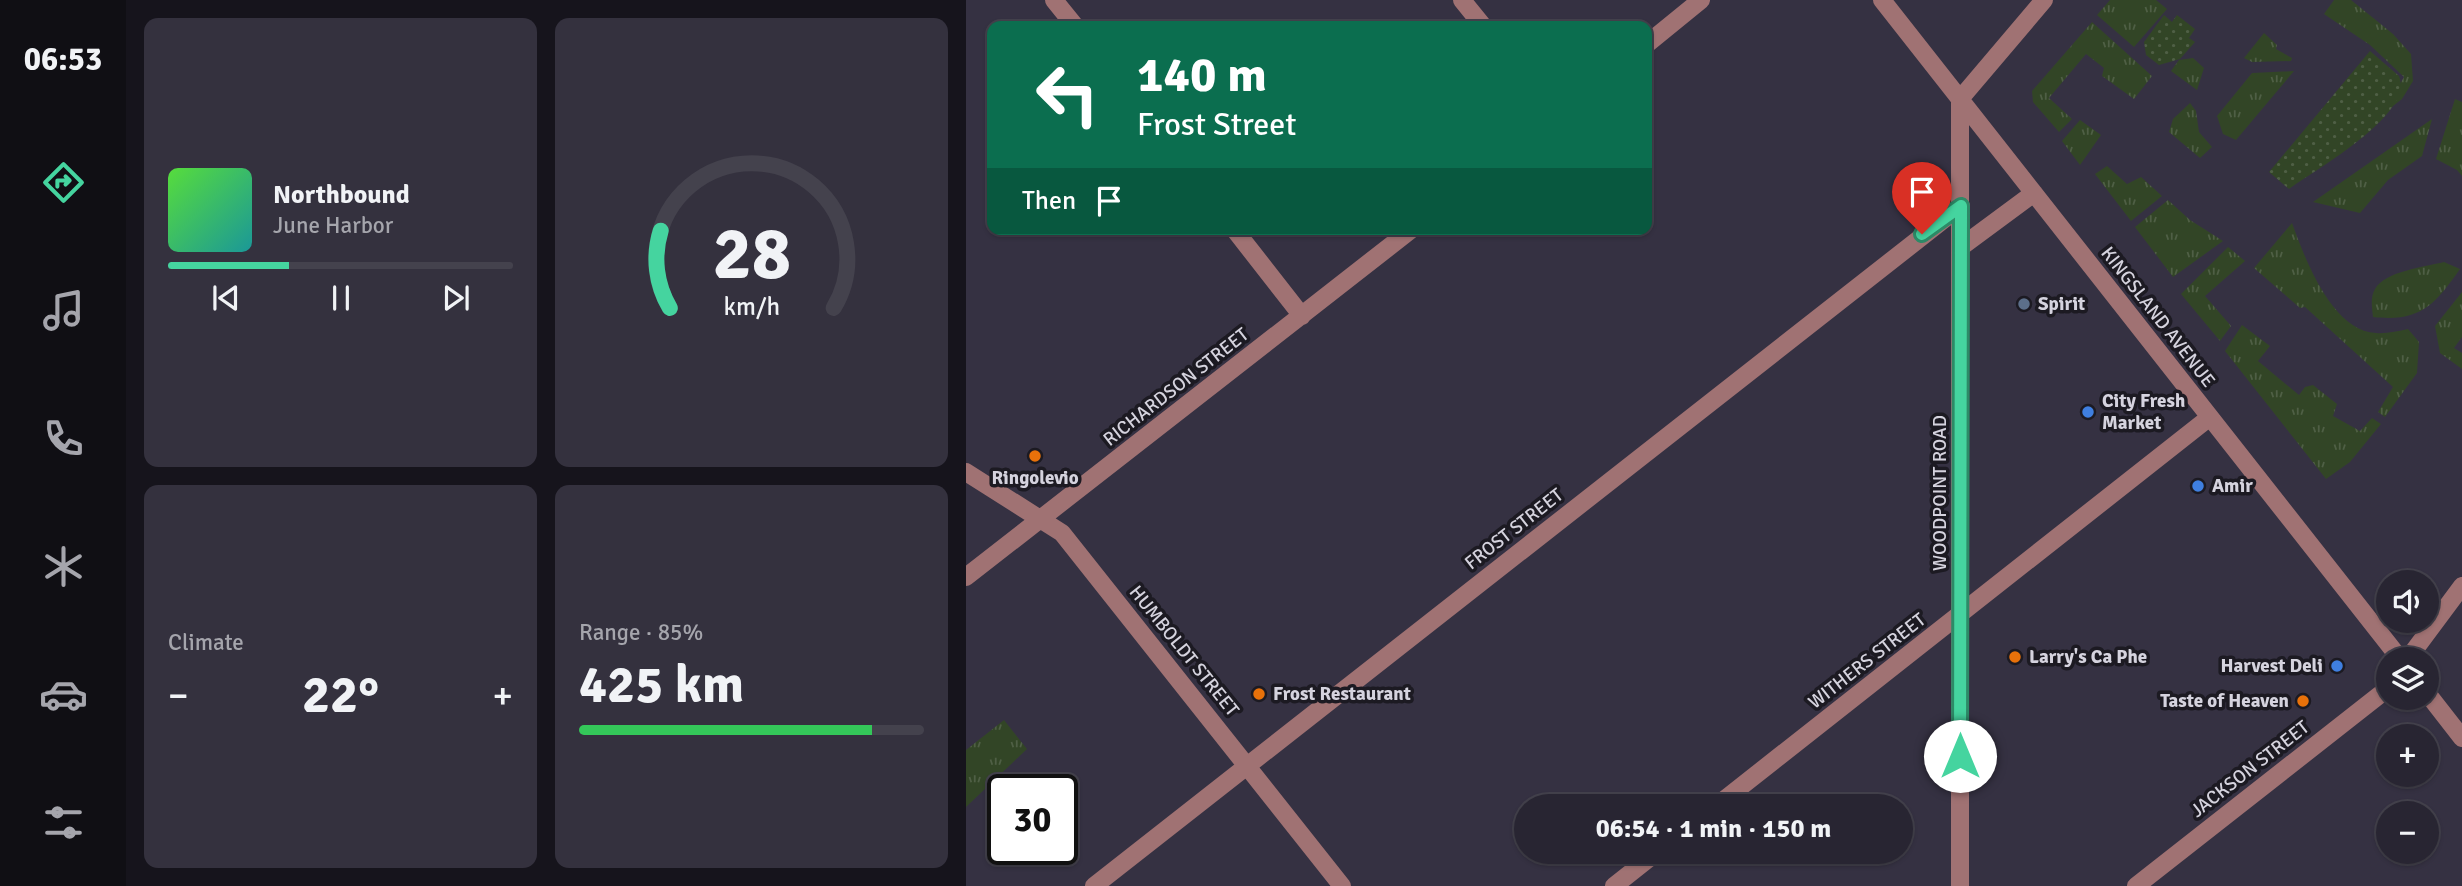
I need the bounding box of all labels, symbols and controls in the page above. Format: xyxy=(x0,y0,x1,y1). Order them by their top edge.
text: 06:53 xyxy=(24,40,102,79)
text: 140 m xyxy=(1137,45,1267,105)
icon: left xyxy=(1022,49,1113,140)
text: Frost Street xyxy=(1137,105,1296,144)
icon: directions xyxy=(39,158,88,207)
pin xyxy=(1892,162,1952,234)
icon: arrive xyxy=(1903,173,1941,211)
text: Northbound xyxy=(273,179,410,211)
icon: arrive xyxy=(1090,182,1128,220)
text: Then xyxy=(1022,185,1076,217)
text: June Harbor xyxy=(273,211,393,240)
text: 28 xyxy=(712,211,791,300)
street label: KINGSLAND AVENUE xyxy=(2096,242,2220,392)
icon: previous xyxy=(207,279,245,317)
icon: pause xyxy=(322,279,360,317)
icon: next xyxy=(437,279,475,317)
icon: music xyxy=(39,286,88,335)
text: km/h xyxy=(723,291,780,322)
place label: Spirit xyxy=(2038,292,2085,316)
marker: Spirit xyxy=(2016,296,2032,312)
street label: RICHARDSON STREET xyxy=(1098,322,1254,451)
place label: City Fresh Market xyxy=(2102,389,2185,435)
marker: City Fresh Market xyxy=(2080,404,2096,420)
icon: phone xyxy=(39,414,88,463)
street label: WOODPOINT ROAD xyxy=(1928,415,1952,571)
marker: Ringolevio xyxy=(1027,448,1043,464)
place label: Ringolevio xyxy=(991,466,1079,490)
place label: Amir xyxy=(2212,474,2253,498)
marker: Amir xyxy=(2190,478,2206,494)
street label: FROST STREET xyxy=(1460,483,1569,575)
icon: climate xyxy=(39,542,88,591)
map controls xyxy=(2376,570,2439,864)
button: sound xyxy=(2376,570,2439,633)
street label: HUMBOLDT STREET xyxy=(1124,581,1245,722)
street label: WITHERS STREET xyxy=(1803,607,1931,714)
text: Range · 85% xyxy=(579,618,703,647)
text: Climate xyxy=(168,628,244,657)
place label: Larry's Ca Phe xyxy=(2029,645,2147,669)
button: layers xyxy=(2376,647,2439,710)
marker: Larry's Ca Phe xyxy=(2007,649,2023,665)
text: 425 km xyxy=(579,653,744,717)
place label: Harvest Deli xyxy=(2220,654,2323,678)
marker: Harvest Deli xyxy=(2329,658,2345,674)
text: 22° xyxy=(302,663,379,727)
icon: car xyxy=(39,670,88,719)
text: − xyxy=(168,672,189,719)
text: + xyxy=(492,672,513,719)
place label: Frost Restaurant xyxy=(1273,682,1411,706)
marker: Frost Restaurant xyxy=(1251,686,1267,702)
place label: Taste of Heaven xyxy=(2160,689,2289,713)
marker: Taste of Heaven xyxy=(2295,693,2311,709)
street label: JACKSON STREET xyxy=(2186,715,2315,823)
position arrow xyxy=(1923,719,1997,793)
button: + xyxy=(2376,724,2439,787)
speed limit sign: 30 xyxy=(987,774,1078,865)
icon: filters xyxy=(39,798,88,847)
button: − xyxy=(2376,801,2439,864)
text: 06:54 · 1 min · 150 m xyxy=(1596,813,1831,845)

